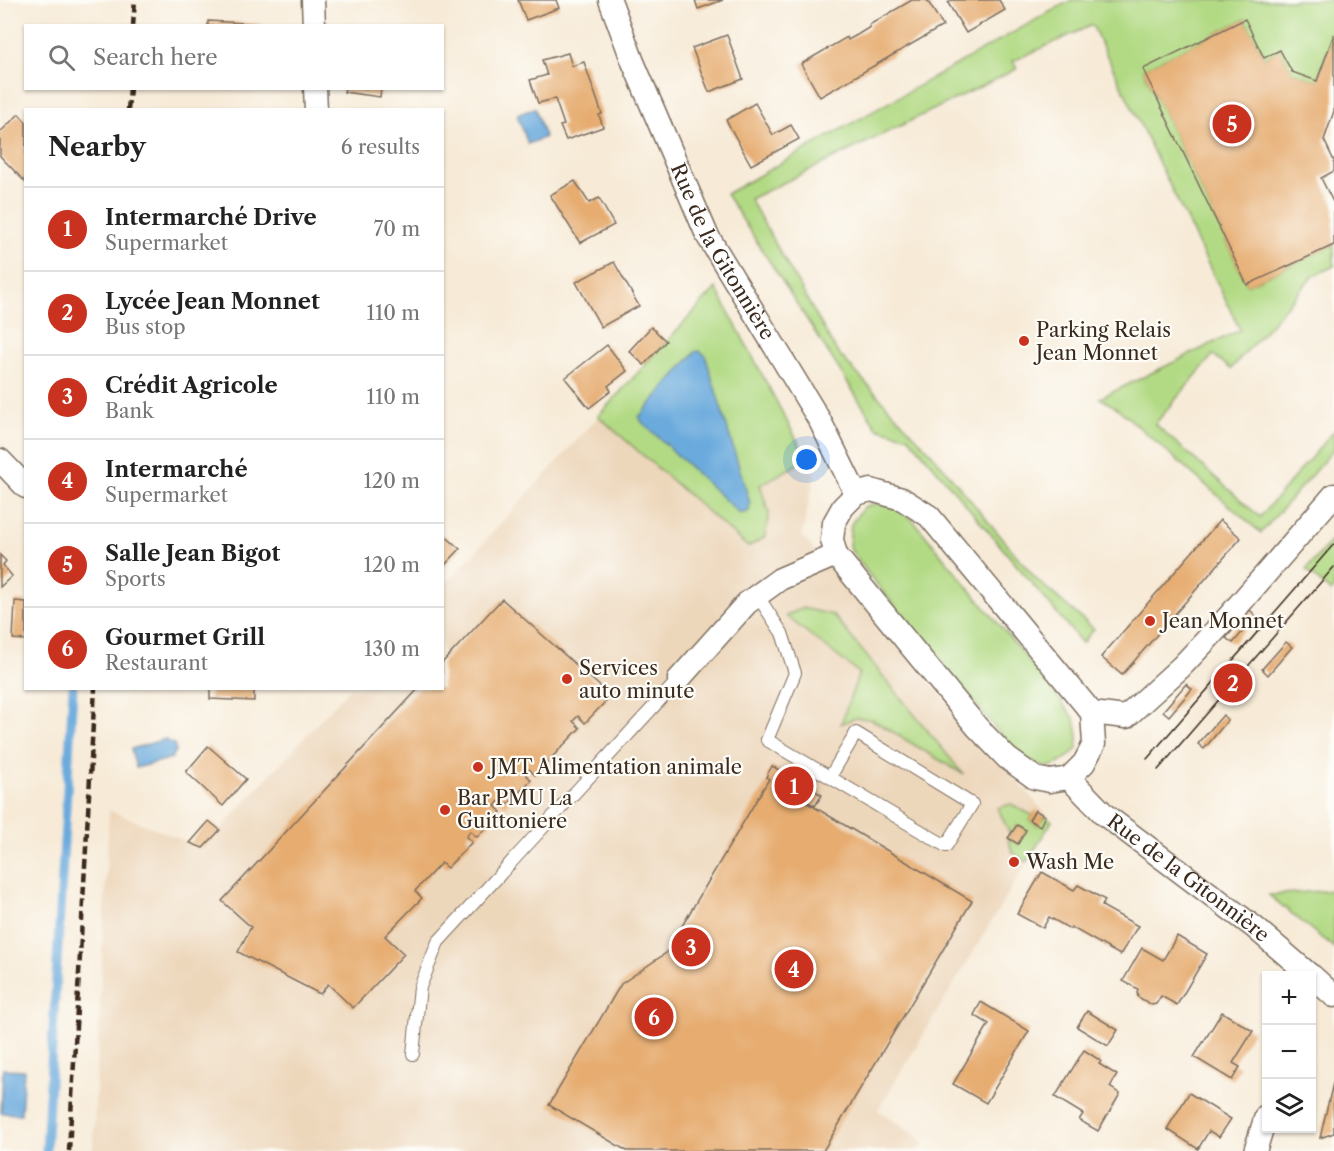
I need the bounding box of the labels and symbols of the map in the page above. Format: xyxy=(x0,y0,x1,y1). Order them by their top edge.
pin: 5 xyxy=(1212,102,1252,146)
street label: Rue de la Gitonnière xyxy=(666,160,780,344)
place label: Parking Relais Jean Monnet xyxy=(1033,318,1171,365)
marker: Parking Relais Jean Monnet xyxy=(1017,334,1031,348)
your location xyxy=(792,445,821,474)
place label: Jean Monnet xyxy=(1159,609,1284,633)
marker: Jean Monnet xyxy=(1143,614,1157,628)
place label: Services auto minute xyxy=(579,656,694,703)
pin: 2 xyxy=(1214,660,1252,706)
marker: Services auto minute xyxy=(560,672,574,686)
place label: JMT Alimentation animale xyxy=(487,755,742,779)
marker: JMT Alimentation animale xyxy=(471,760,485,774)
pin: 1 xyxy=(774,764,814,808)
place label: Bar PMU La Guittoniere xyxy=(457,786,573,833)
marker: Bar PMU La Guittoniere xyxy=(438,803,452,817)
street label: Rue de la Gitonnière xyxy=(1102,809,1274,947)
place label: Wash Me xyxy=(1025,850,1114,874)
marker: Wash Me xyxy=(1007,855,1021,869)
pin: 3 xyxy=(672,924,710,970)
pin: 4 xyxy=(774,946,814,992)
pin: 6 xyxy=(634,994,674,1040)

